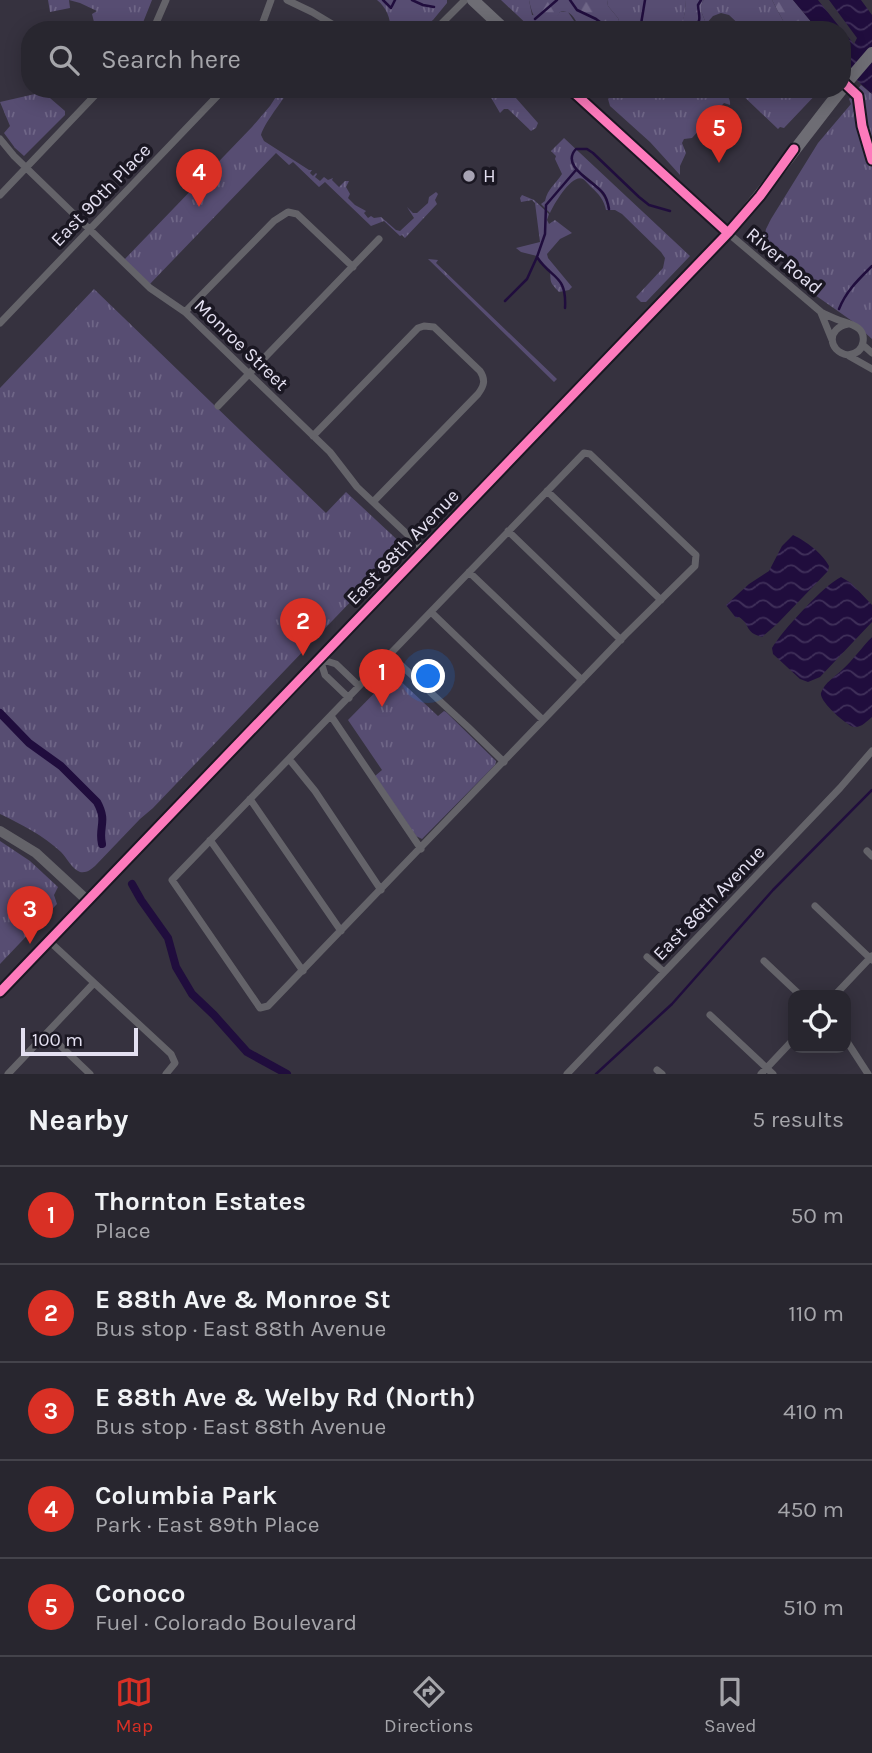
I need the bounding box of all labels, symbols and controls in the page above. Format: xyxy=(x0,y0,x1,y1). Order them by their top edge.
search box xyxy=(21,21,851,98)
icon: search xyxy=(45,41,83,79)
text: Search here xyxy=(101,44,241,75)
pin: 5 xyxy=(696,105,742,163)
street label: East 90th Place xyxy=(47,139,155,251)
pin: 4 xyxy=(176,149,222,207)
place label: H xyxy=(483,165,496,187)
marker: H xyxy=(461,168,477,184)
street label: River Road xyxy=(742,223,826,299)
street label: Monroe Street xyxy=(190,295,292,395)
street label: East 88th Avenue xyxy=(342,485,464,609)
pin: 2 xyxy=(280,598,326,656)
pin: 1 xyxy=(359,649,405,707)
your location xyxy=(411,659,445,693)
street label: East 86th Avenue xyxy=(649,841,769,965)
pin: 3 xyxy=(7,886,53,944)
map controls xyxy=(788,990,851,1053)
button: locate xyxy=(788,990,851,1053)
scale bar xyxy=(21,1025,138,1057)
text: 100 m xyxy=(32,1029,83,1051)
text: Nearby xyxy=(28,1102,128,1138)
text: 5 results xyxy=(752,1106,844,1133)
text: Thornton Estates xyxy=(95,1186,306,1217)
text: 1 xyxy=(47,1202,55,1229)
text: 50 m xyxy=(790,1202,844,1229)
text: Place xyxy=(95,1217,151,1244)
text: E 88th Ave & Monroe St xyxy=(95,1284,391,1315)
text: 2 xyxy=(44,1300,58,1327)
text: 110 m xyxy=(788,1300,844,1327)
text: Bus stop · East 88th Avenue xyxy=(95,1315,386,1342)
text: E 88th Ave & Welby Rd (North) xyxy=(95,1382,476,1413)
text: 3 xyxy=(44,1398,58,1425)
text: 410 m xyxy=(783,1398,844,1425)
text: Bus stop · East 88th Avenue xyxy=(95,1413,386,1440)
text: Columbia Park xyxy=(95,1480,277,1511)
text: 4 xyxy=(44,1496,58,1523)
text: 450 m xyxy=(778,1496,844,1523)
text: Park · East 89th Place xyxy=(95,1511,319,1538)
text: Conoco xyxy=(95,1578,186,1609)
text: 5 xyxy=(44,1594,58,1621)
text: 510 m xyxy=(783,1594,844,1621)
text: Fuel · Colorado Boulevard xyxy=(95,1609,357,1636)
tab: Map xyxy=(115,1673,153,1737)
tab: Directions xyxy=(384,1673,473,1737)
tab: Saved xyxy=(704,1673,757,1737)

